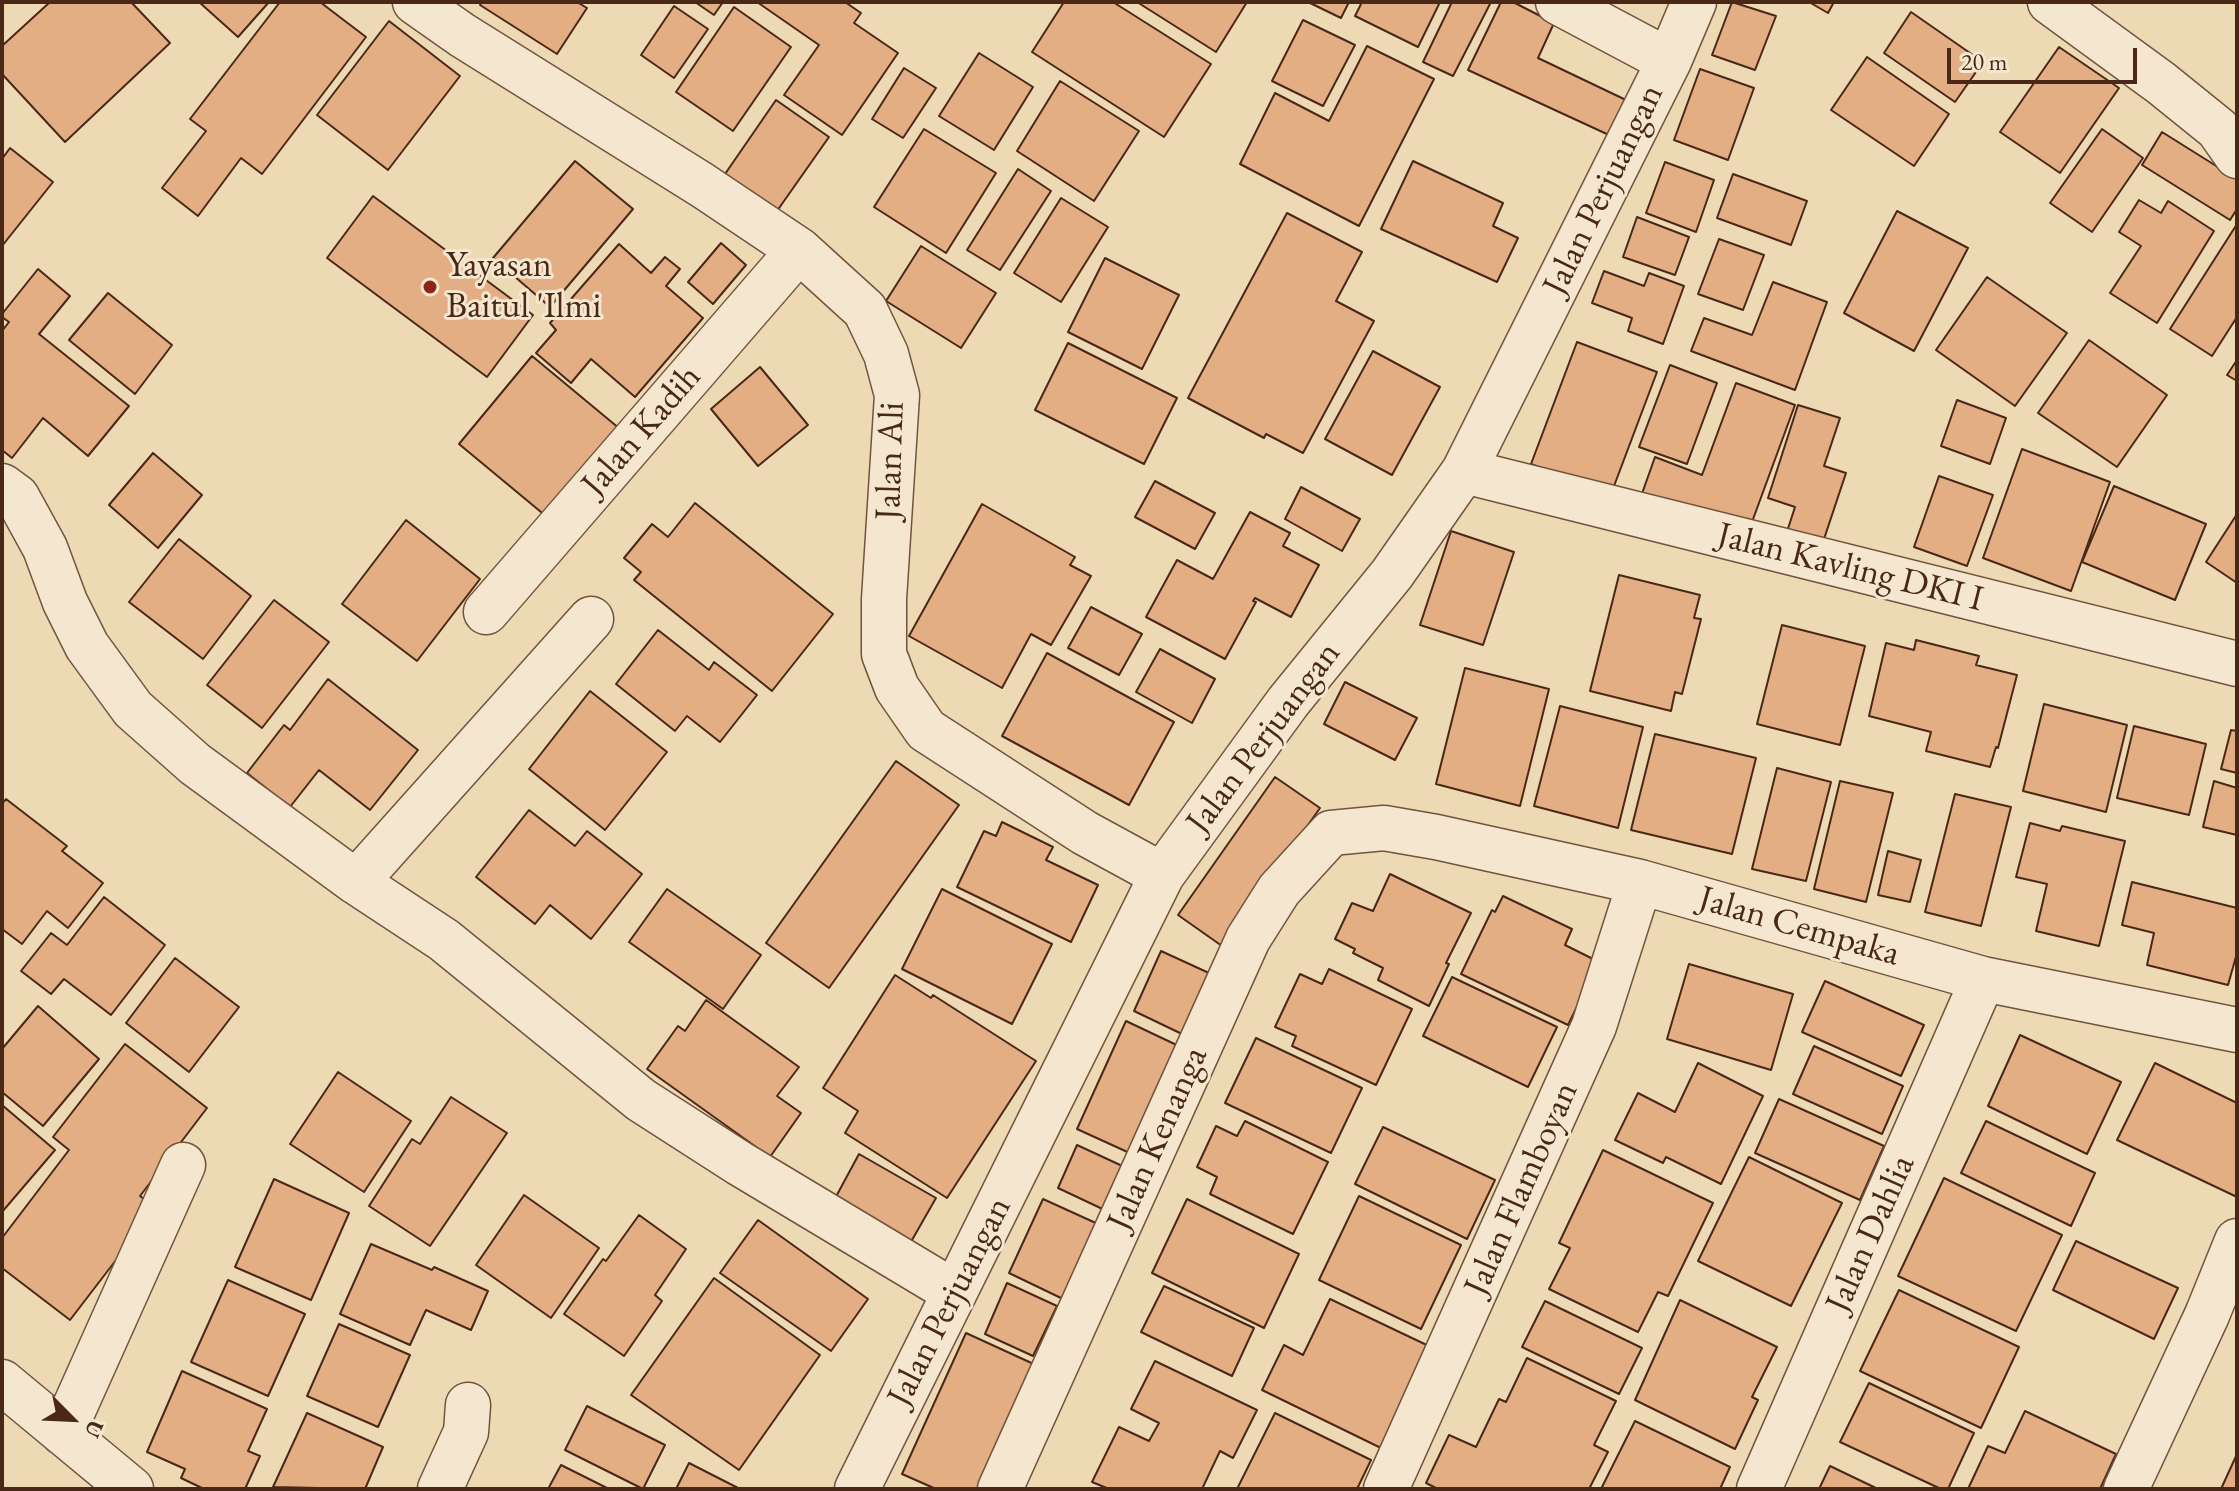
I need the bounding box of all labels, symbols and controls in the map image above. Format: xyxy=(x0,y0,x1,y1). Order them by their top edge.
scale bar xyxy=(1951,32,2141,82)
text: 20 m xyxy=(1961,46,2008,77)
street label: Jalan Perjuangan xyxy=(1534,77,1674,303)
place label: Yayasan Baitul 'Ilmi xyxy=(446,244,601,329)
marker: Yayasan Baitul 'Ilmi xyxy=(421,278,439,296)
street label: Jalan Kadih xyxy=(573,356,711,506)
street label: Jalan Ali xyxy=(867,401,915,521)
street label: Jalan Kavling DKI I xyxy=(1713,514,1987,622)
street label: Jalan Perjuangan xyxy=(1178,633,1350,843)
street label: Jalan Cempaka xyxy=(1694,878,1904,976)
street label: Jalan Kenanga xyxy=(1098,1040,1218,1238)
street label: Jalan Flamboyan xyxy=(1456,1075,1588,1303)
street label: Jalan Dahlia xyxy=(1817,1149,1925,1319)
street label: Jalan Perjuangan xyxy=(879,1190,1021,1414)
north arrow xyxy=(32,1379,112,1459)
text: U xyxy=(78,1416,111,1442)

